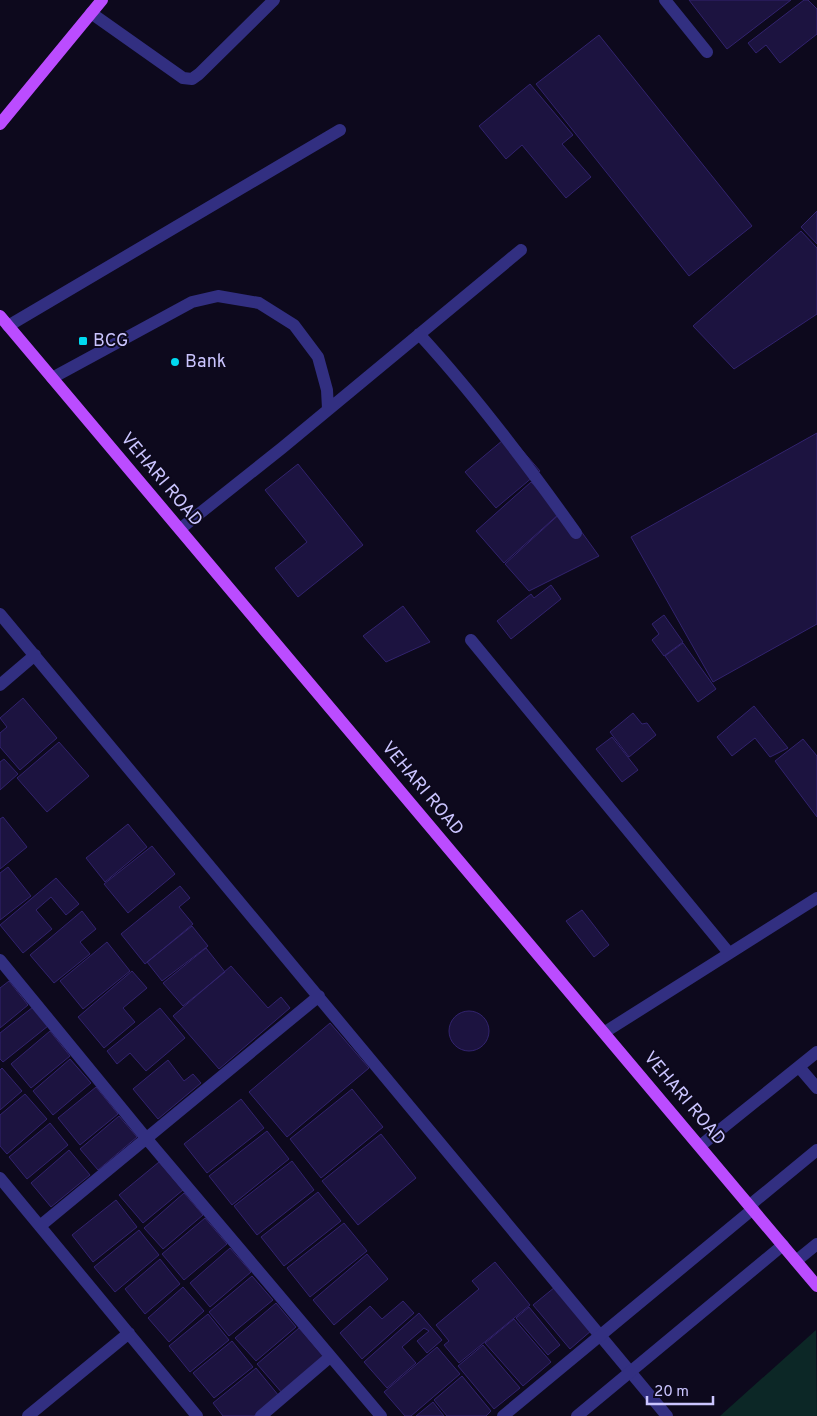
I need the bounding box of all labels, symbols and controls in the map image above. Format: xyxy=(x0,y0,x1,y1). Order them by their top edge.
place label: BCG xyxy=(93,330,128,353)
marker: BCG xyxy=(77,335,89,347)
place label: Bank xyxy=(185,351,226,374)
marker: Bank xyxy=(169,356,181,368)
street label: VEHARI ROAD xyxy=(115,428,207,532)
street label: VEHARI ROAD xyxy=(376,737,468,841)
street label: VEHARI ROAD xyxy=(638,1047,730,1151)
scale bar xyxy=(647,1374,713,1406)
text: 20 m xyxy=(654,1383,689,1402)

